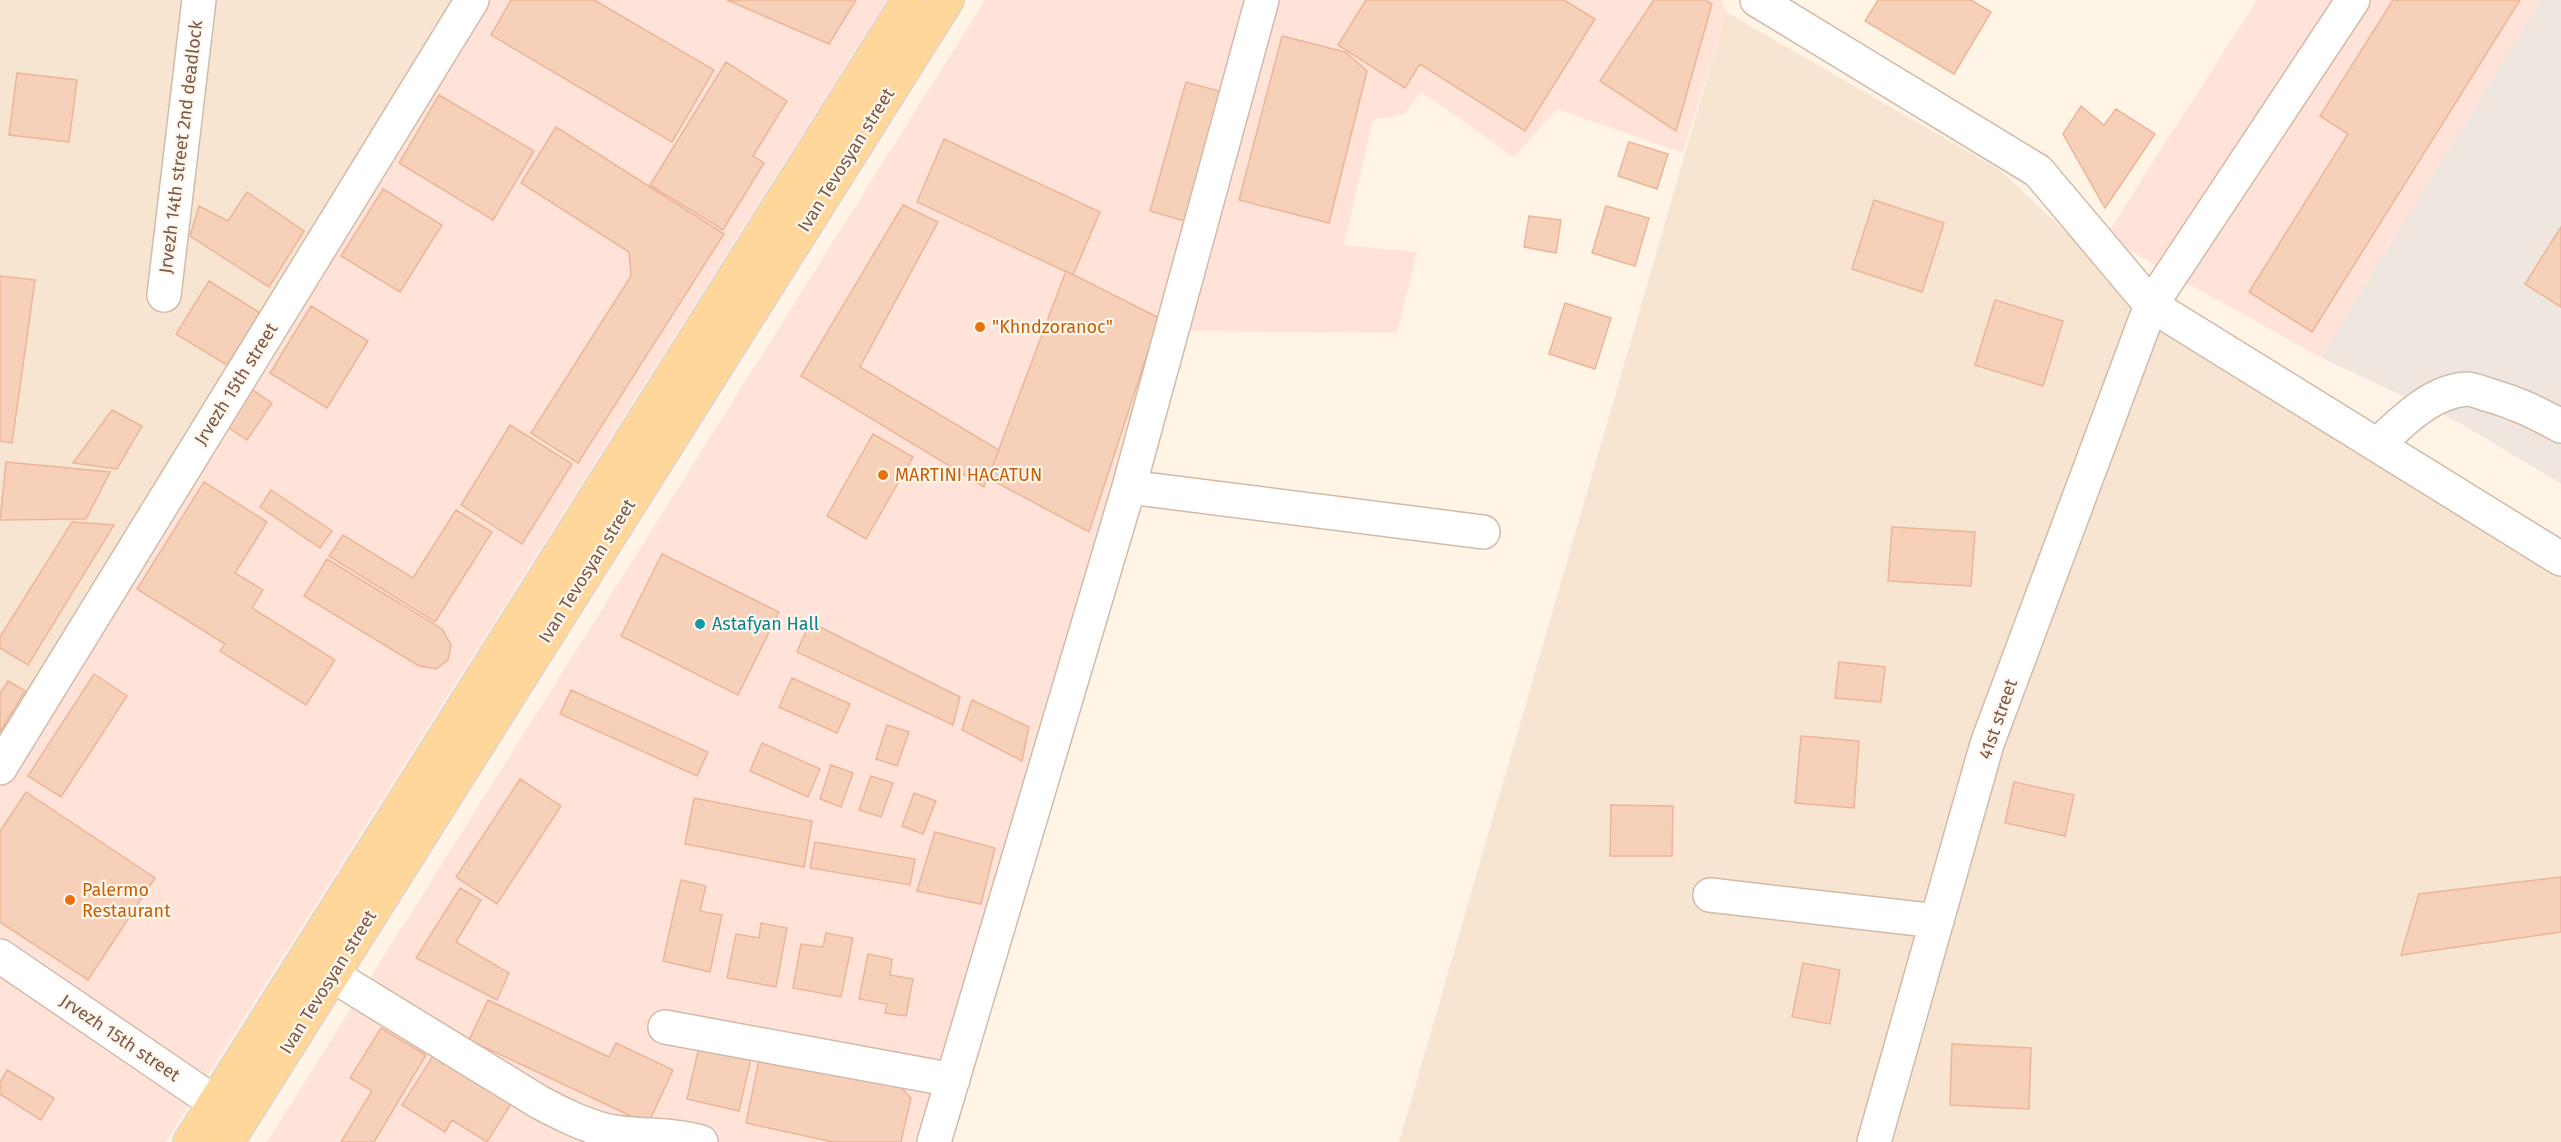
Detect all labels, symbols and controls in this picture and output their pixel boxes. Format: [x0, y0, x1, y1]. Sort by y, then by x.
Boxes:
street label: Jrvezh 14th street 2nd deadlock [155, 18, 208, 275]
street label: Ivan Tevosyan street [793, 84, 899, 236]
place label: "Khndzoranoc" [992, 316, 1113, 338]
street label: Jrvezh 15th street [190, 318, 283, 449]
marker: "Khndzoranoc" [973, 320, 987, 334]
place label: MARTINI HACATUN [895, 464, 1042, 486]
marker: MARTINI HACATUN [876, 468, 890, 482]
street label: Ivan Tevosyan street [534, 495, 640, 647]
place label: Astafyan Hall [712, 613, 819, 635]
marker: Astafyan Hall [693, 617, 707, 631]
street label: 41st street [1974, 676, 2022, 762]
place label: Palermo Restaurant [82, 879, 171, 922]
marker: Palermo Restaurant [63, 893, 77, 907]
street label: Ivan Tevosyan street [275, 906, 381, 1058]
street label: Jrvezh 15th street [56, 990, 185, 1087]

